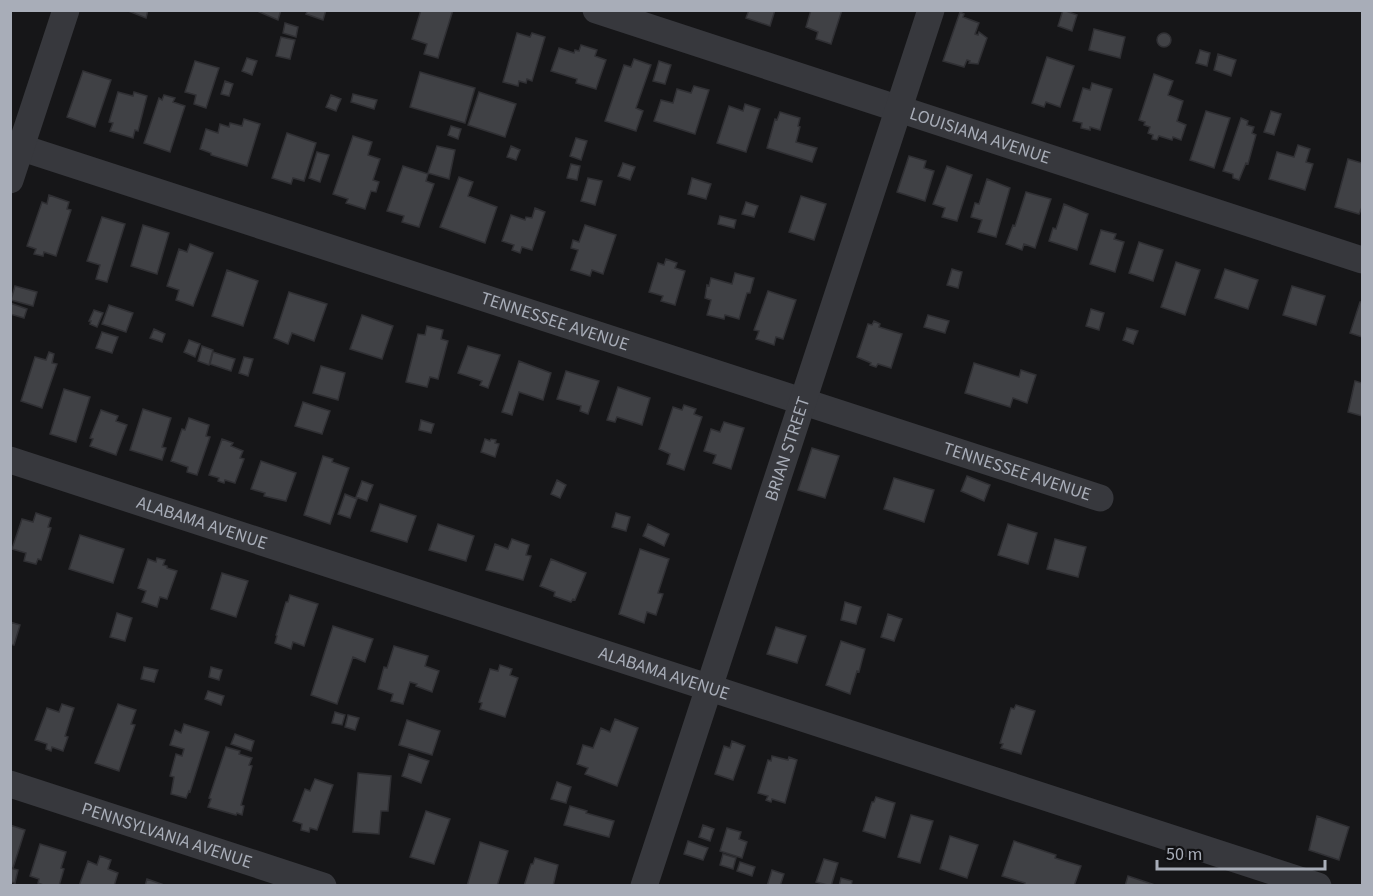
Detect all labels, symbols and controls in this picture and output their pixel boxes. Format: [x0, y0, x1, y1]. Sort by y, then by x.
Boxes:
street label: LOUISIANA AVENUE [906, 101, 1054, 170]
street label: TENNESSEE AVENUE [478, 285, 632, 357]
street label: BRIAN STREET [758, 393, 816, 504]
street label: TENNESSEE AVENUE [940, 435, 1095, 507]
street label: ALABAMA AVENUE [133, 490, 271, 556]
street label: ALABAMA AVENUE [596, 640, 733, 706]
street label: PENNSYLVANIA AVENUE [78, 796, 255, 875]
scale bar [1157, 833, 1325, 871]
text: 50 m [1166, 842, 1202, 867]

